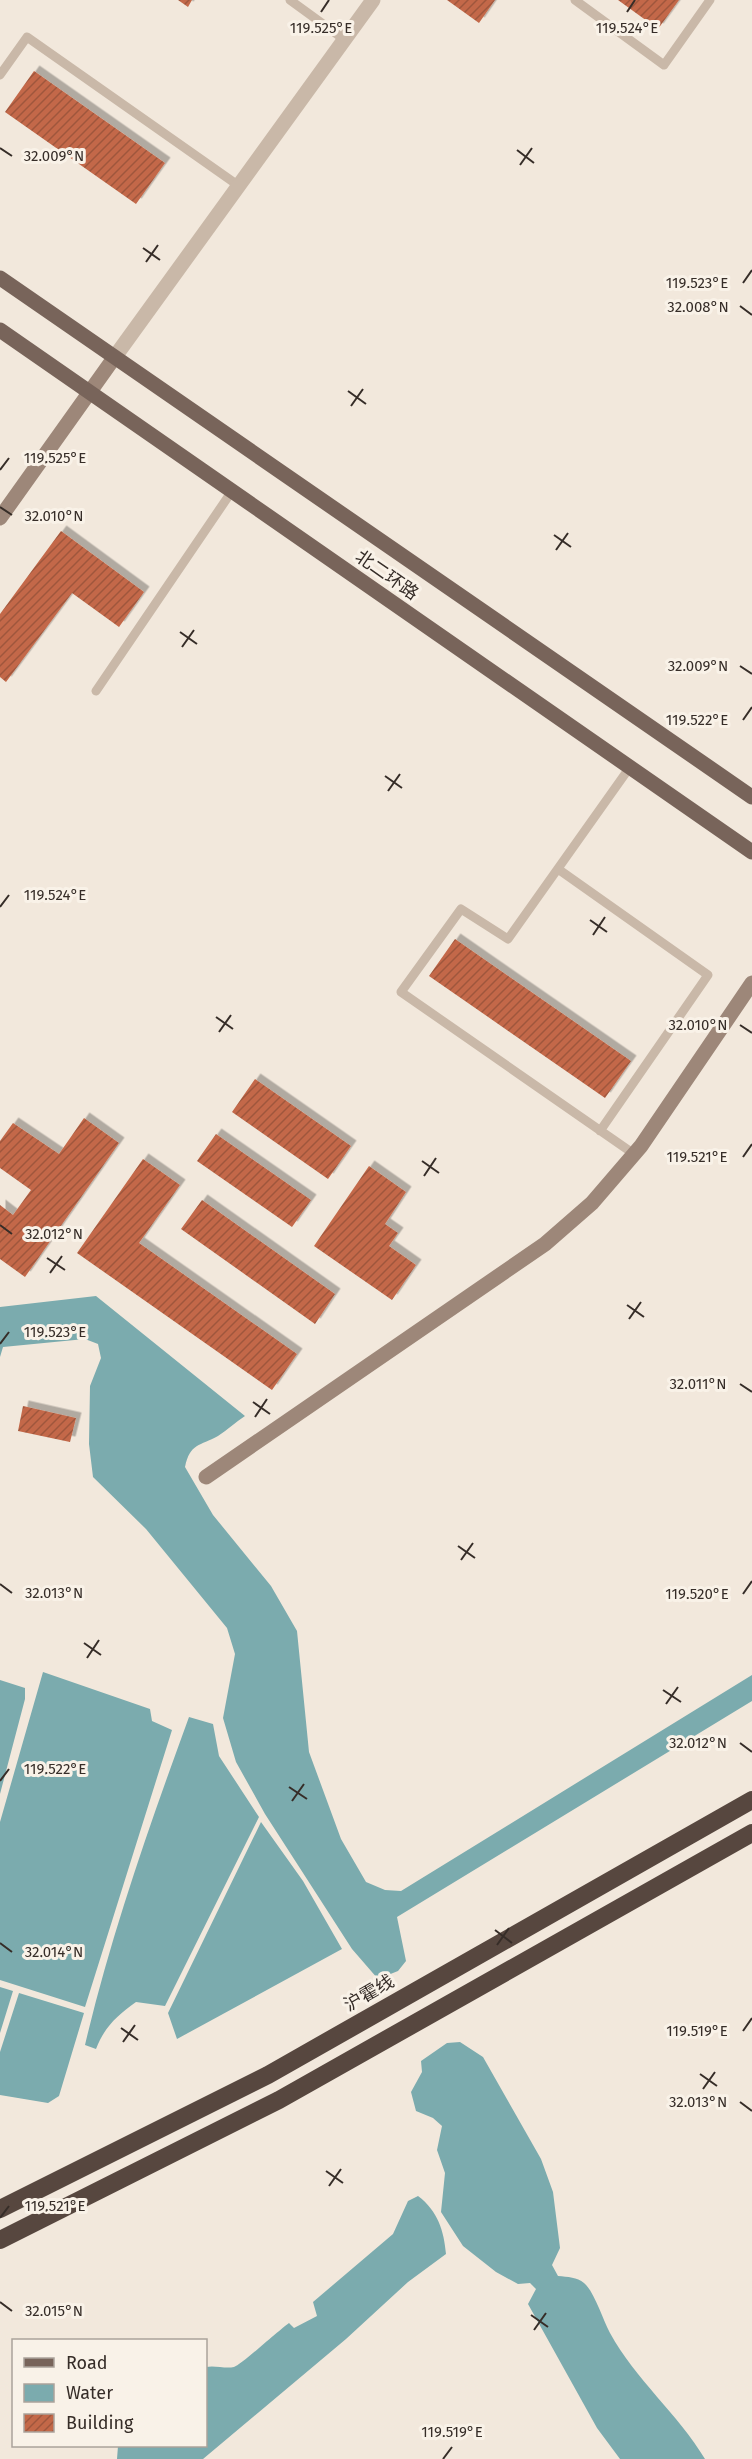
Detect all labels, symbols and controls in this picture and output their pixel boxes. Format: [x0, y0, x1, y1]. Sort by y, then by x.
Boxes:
text: 119.525°E [290, 19, 352, 37]
text: 119.524°E [596, 19, 658, 37]
text: 32.009°N [24, 147, 84, 165]
text: 119.523°E [666, 274, 728, 292]
text: 32.008°N [667, 298, 729, 316]
text: 119.525°E [24, 449, 86, 467]
text: 32.010°N [24, 507, 84, 525]
street label: 北二环路 [351, 545, 423, 605]
text: 32.009°N [668, 657, 728, 675]
text: 119.522°E [666, 711, 728, 729]
text: 119.524°E [24, 886, 86, 904]
text: 32.010°N [668, 1016, 728, 1034]
text: 119.521°E [666, 1148, 728, 1166]
text: 32.012°N [25, 1225, 83, 1243]
text: 119.523°E [24, 1323, 86, 1341]
text: 32.011°N [669, 1375, 727, 1393]
text: 32.013°N [25, 1584, 83, 1602]
text: 119.520°E [665, 1585, 729, 1603]
text: 32.012°N [669, 1734, 727, 1752]
text: 119.522°E [24, 1760, 86, 1778]
text: 32.014°N [25, 1943, 83, 1961]
street label: 沪霍线 [340, 1970, 398, 2016]
text: 119.519°E [666, 2022, 728, 2040]
text: 32.013°N [669, 2093, 727, 2111]
text: 119.521°E [24, 2197, 86, 2215]
text: 32.015°N [25, 2302, 83, 2320]
legend [12, 2339, 207, 2447]
text: Road [66, 2352, 108, 2374]
text: Water [66, 2382, 113, 2404]
text: Building [66, 2412, 134, 2434]
text: 119.519°E [421, 2423, 483, 2441]

